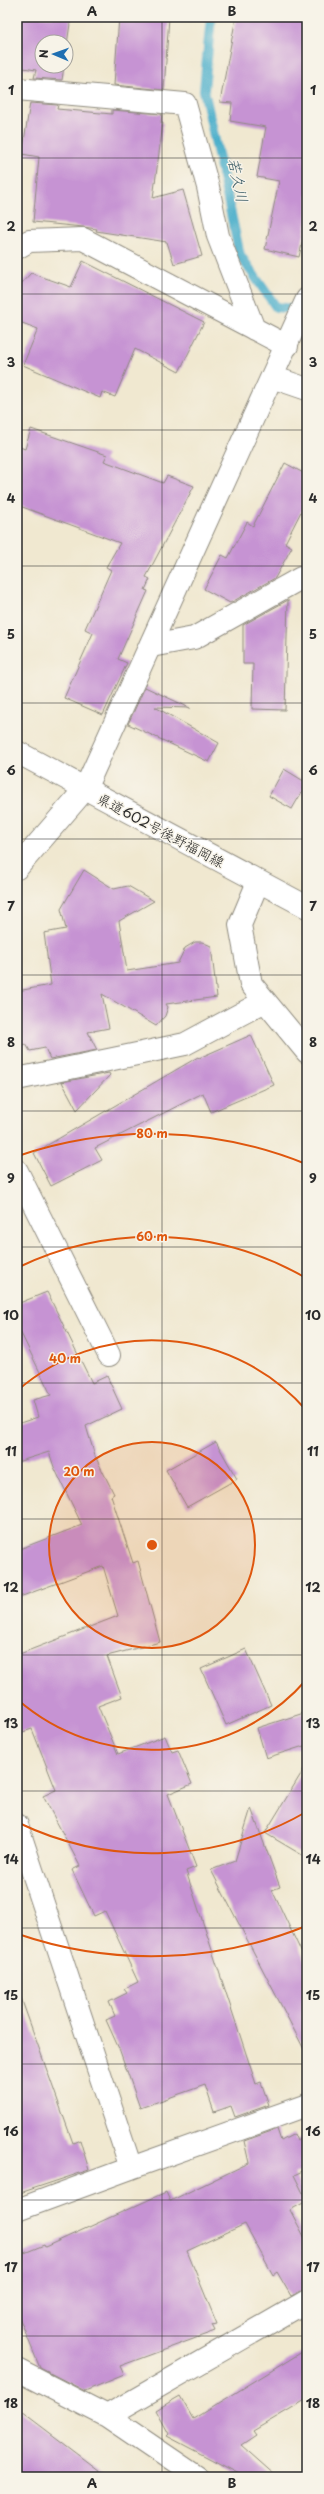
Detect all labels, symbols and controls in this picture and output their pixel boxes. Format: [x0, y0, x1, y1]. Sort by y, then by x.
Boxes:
text: A [87, 1, 97, 20]
text: B [228, 1, 237, 20]
north arrow [34, 34, 74, 74]
text: N [35, 49, 52, 58]
text: 1 [8, 80, 14, 99]
text: 1 [310, 80, 316, 99]
water label: 若久川 [223, 156, 255, 204]
text: 2 [6, 216, 16, 235]
text: 2 [308, 216, 318, 235]
text: 3 [7, 352, 16, 371]
text: 3 [309, 352, 318, 371]
text: 4 [7, 488, 16, 507]
text: 4 [309, 488, 318, 507]
text: 5 [7, 624, 15, 643]
text: 5 [309, 624, 317, 643]
text: 6 [6, 760, 16, 779]
text: 6 [308, 760, 318, 779]
street label: 県道602号後野福岡線 [94, 788, 228, 872]
text: 7 [7, 896, 15, 915]
text: 7 [309, 896, 317, 915]
text: 8 [7, 1032, 15, 1051]
text: 8 [309, 1032, 317, 1051]
text: 80 m [136, 1124, 168, 1142]
text: 9 [7, 1168, 15, 1187]
text: 9 [309, 1168, 317, 1187]
text: 60 m [136, 1227, 168, 1245]
text: 10 [3, 1305, 19, 1324]
text: 10 [305, 1305, 321, 1324]
text: 40 m [49, 1349, 81, 1367]
text: 11 [5, 1441, 17, 1460]
text: 11 [307, 1441, 319, 1460]
text: 20 m [63, 1462, 95, 1480]
centre of rings [145, 1538, 159, 1552]
text: 12 [3, 1577, 19, 1596]
text: 12 [305, 1577, 321, 1596]
text: 13 [4, 1713, 19, 1732]
text: 13 [306, 1713, 321, 1732]
text: 14 [3, 1849, 19, 1868]
text: 14 [305, 1849, 321, 1868]
text: 15 [4, 1985, 18, 2004]
text: 15 [306, 1985, 320, 2004]
text: 16 [3, 2121, 19, 2140]
text: 16 [305, 2121, 321, 2140]
text: 17 [4, 2257, 18, 2276]
text: 17 [306, 2257, 320, 2276]
text: 18 [4, 2393, 18, 2412]
text: 18 [306, 2393, 320, 2412]
text: A [87, 2473, 97, 2492]
text: B [228, 2473, 237, 2492]

